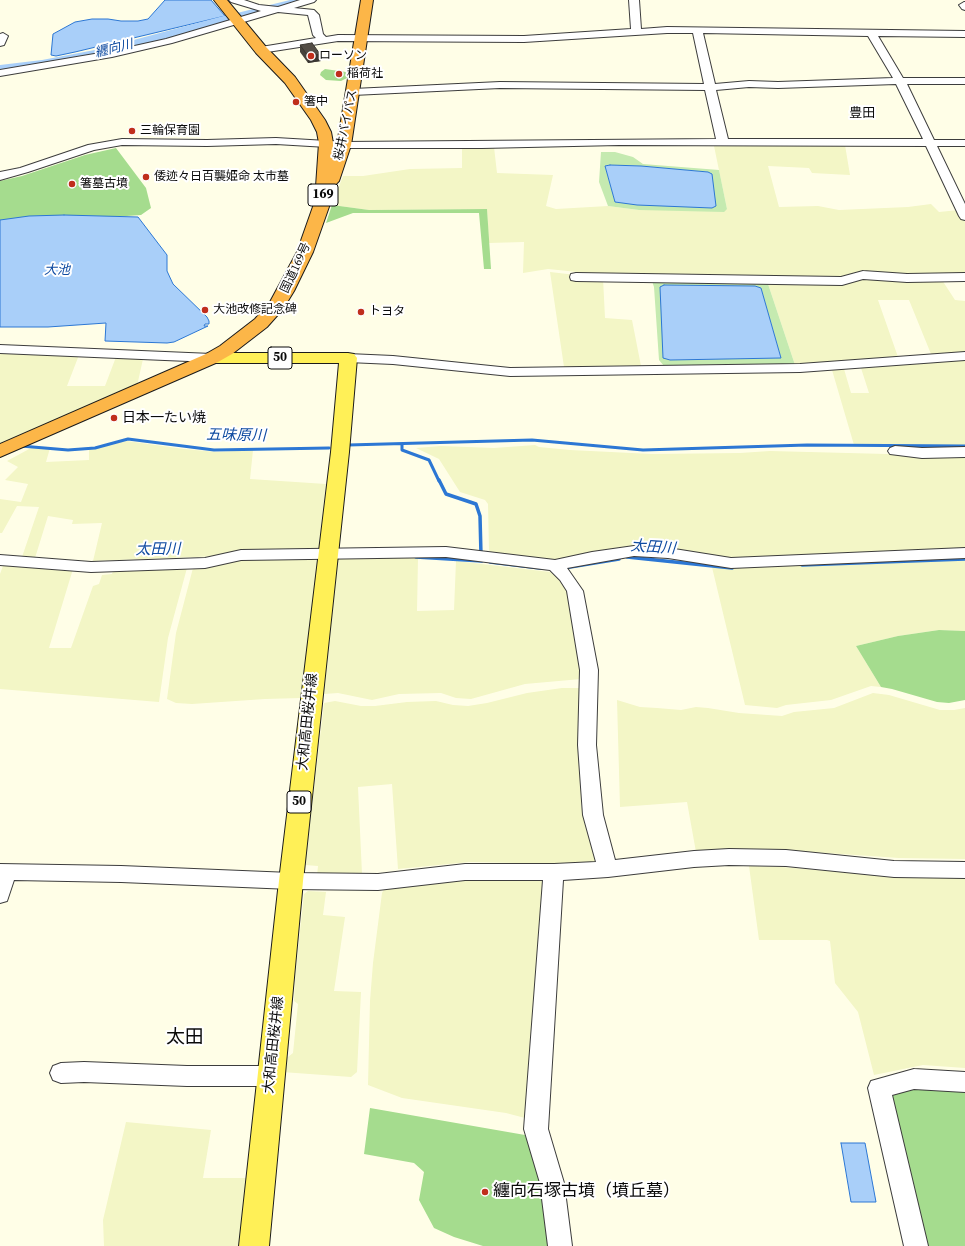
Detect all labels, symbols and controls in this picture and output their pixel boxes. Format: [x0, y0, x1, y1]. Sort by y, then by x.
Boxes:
water label: 纒向川 [93, 37, 135, 61]
place label: ローソン [319, 49, 367, 63]
marker: ローソン [306, 51, 316, 61]
place label: 稲荷社 [347, 67, 383, 81]
marker: 稲荷社 [334, 69, 344, 79]
street label: 桜井バイパス [331, 88, 361, 162]
place label: 箸中 [304, 95, 328, 109]
marker: 箸中 [291, 97, 301, 107]
district label: 豊田 [849, 106, 875, 122]
place label: 三輪保育園 [140, 124, 200, 138]
marker: 三輪保育園 [127, 126, 137, 136]
place label: 倭迹々日百襲姫命 太市墓 [154, 170, 289, 184]
marker: 倭迹々日百襲姫命 太市墓 [141, 172, 151, 182]
place label: 箸墓古墳 [80, 177, 128, 191]
marker: 箸墓古墳 [67, 179, 77, 189]
road number: 169 [308, 184, 338, 206]
street label: 国道169号 [278, 240, 314, 296]
water label: 大池 [44, 263, 70, 279]
place label: 大池改修記念碑 [213, 303, 297, 317]
marker: 大池改修記念碑 [200, 305, 210, 315]
place label: トヨタ [369, 305, 405, 319]
marker: トヨタ [356, 307, 366, 317]
road number: 50 [268, 347, 292, 369]
place label: 日本一たい焼 [122, 410, 206, 426]
marker: 日本一たい焼 [109, 413, 119, 423]
water label: 五味原川 [206, 426, 266, 446]
water label: 太田川 [630, 537, 676, 559]
water label: 太田川 [135, 541, 181, 559]
street label: 大和高田桜井線 [295, 672, 321, 772]
road number: 50 [287, 791, 311, 813]
street label: 大和高田桜井線 [261, 995, 287, 1095]
district label: 太田 [166, 1027, 204, 1049]
place label: 纏向石塚古墳（墳丘墓） [493, 1182, 680, 1202]
marker: 纏向石塚古墳（墳丘墓） [480, 1187, 490, 1197]

